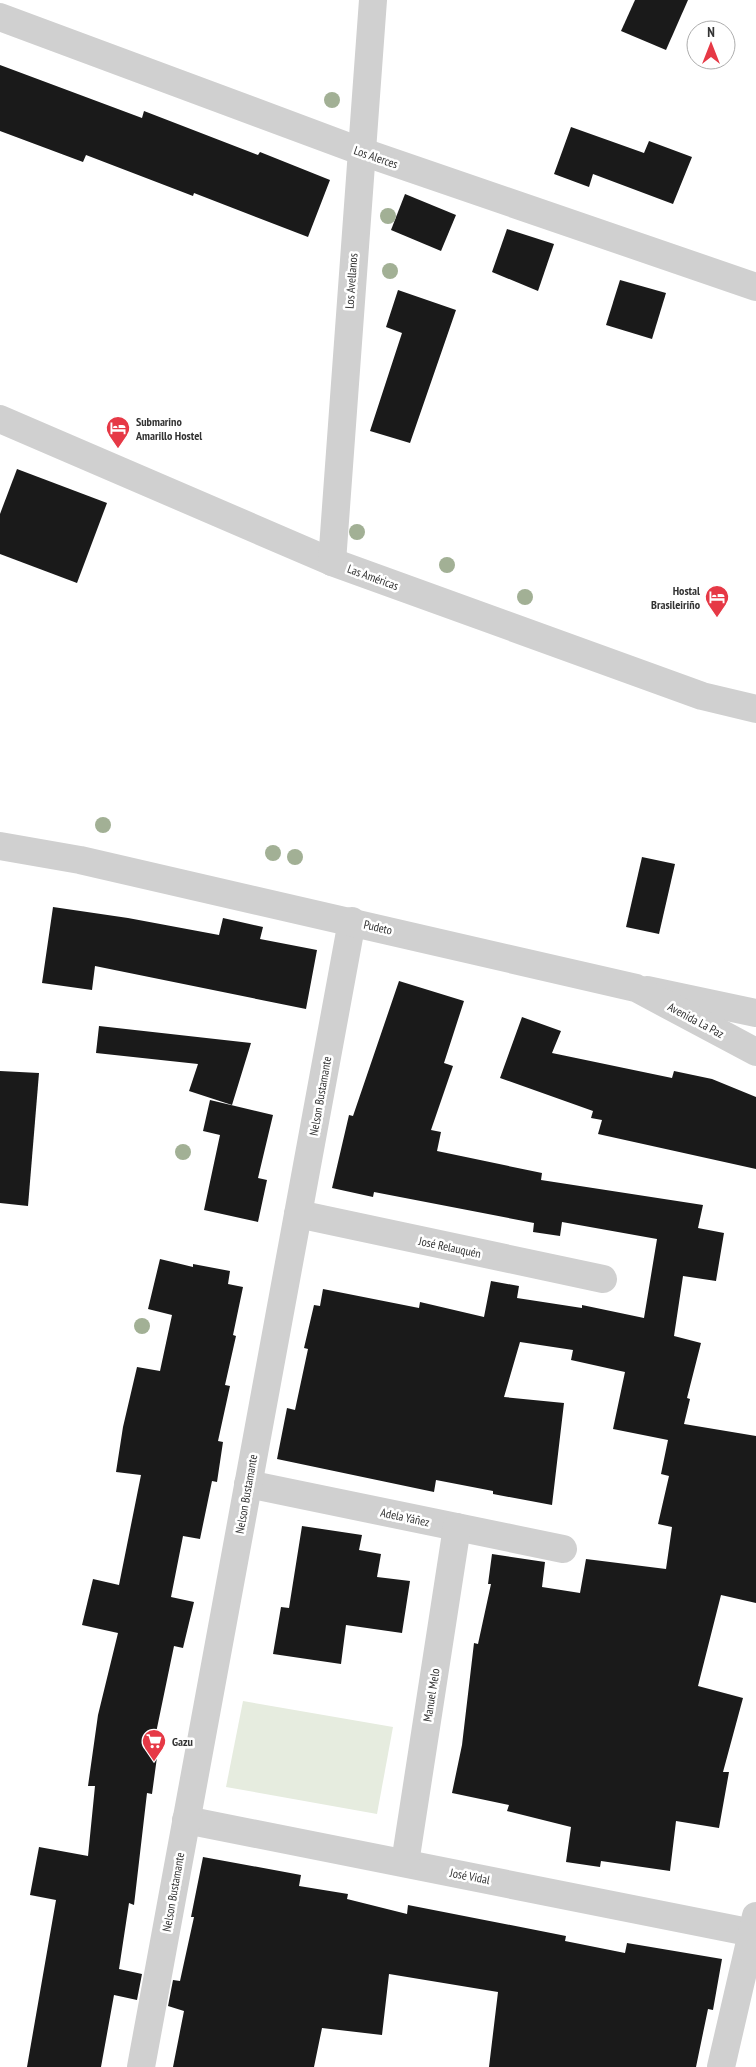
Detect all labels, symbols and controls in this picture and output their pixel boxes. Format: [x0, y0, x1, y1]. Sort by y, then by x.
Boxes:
north arrow [686, 20, 736, 70]
text: N [707, 23, 715, 41]
street label: Los Alerces [352, 142, 400, 172]
street label: Los Avellanos [342, 253, 360, 309]
place label: Submarino Amarillo Hostel [135, 414, 202, 443]
hotel icon: Submarino Amarillo Hostel [105, 415, 131, 449]
street label: Las Américas [345, 561, 401, 593]
place label: Hostal Brasileiriño [651, 583, 701, 612]
hotel icon: Hostal Brasileiriño [704, 584, 730, 618]
street label: Pudeto [362, 916, 394, 938]
street label: Avenida La Paz [665, 999, 727, 1041]
street label: Nelson Bustamante [306, 1055, 334, 1137]
street label: José Relauquén [416, 1233, 483, 1261]
street label: Nelson Bustamante [232, 1453, 260, 1535]
street label: Adela Yáñez [379, 1504, 431, 1530]
street label: Manuel Melo [419, 1667, 443, 1723]
supermarket icon: Gazu [141, 1728, 167, 1762]
place label: Gazu [172, 1734, 193, 1749]
street label: Nelson Bustamante [159, 1851, 187, 1933]
street label: José Vidal [448, 1865, 491, 1887]

